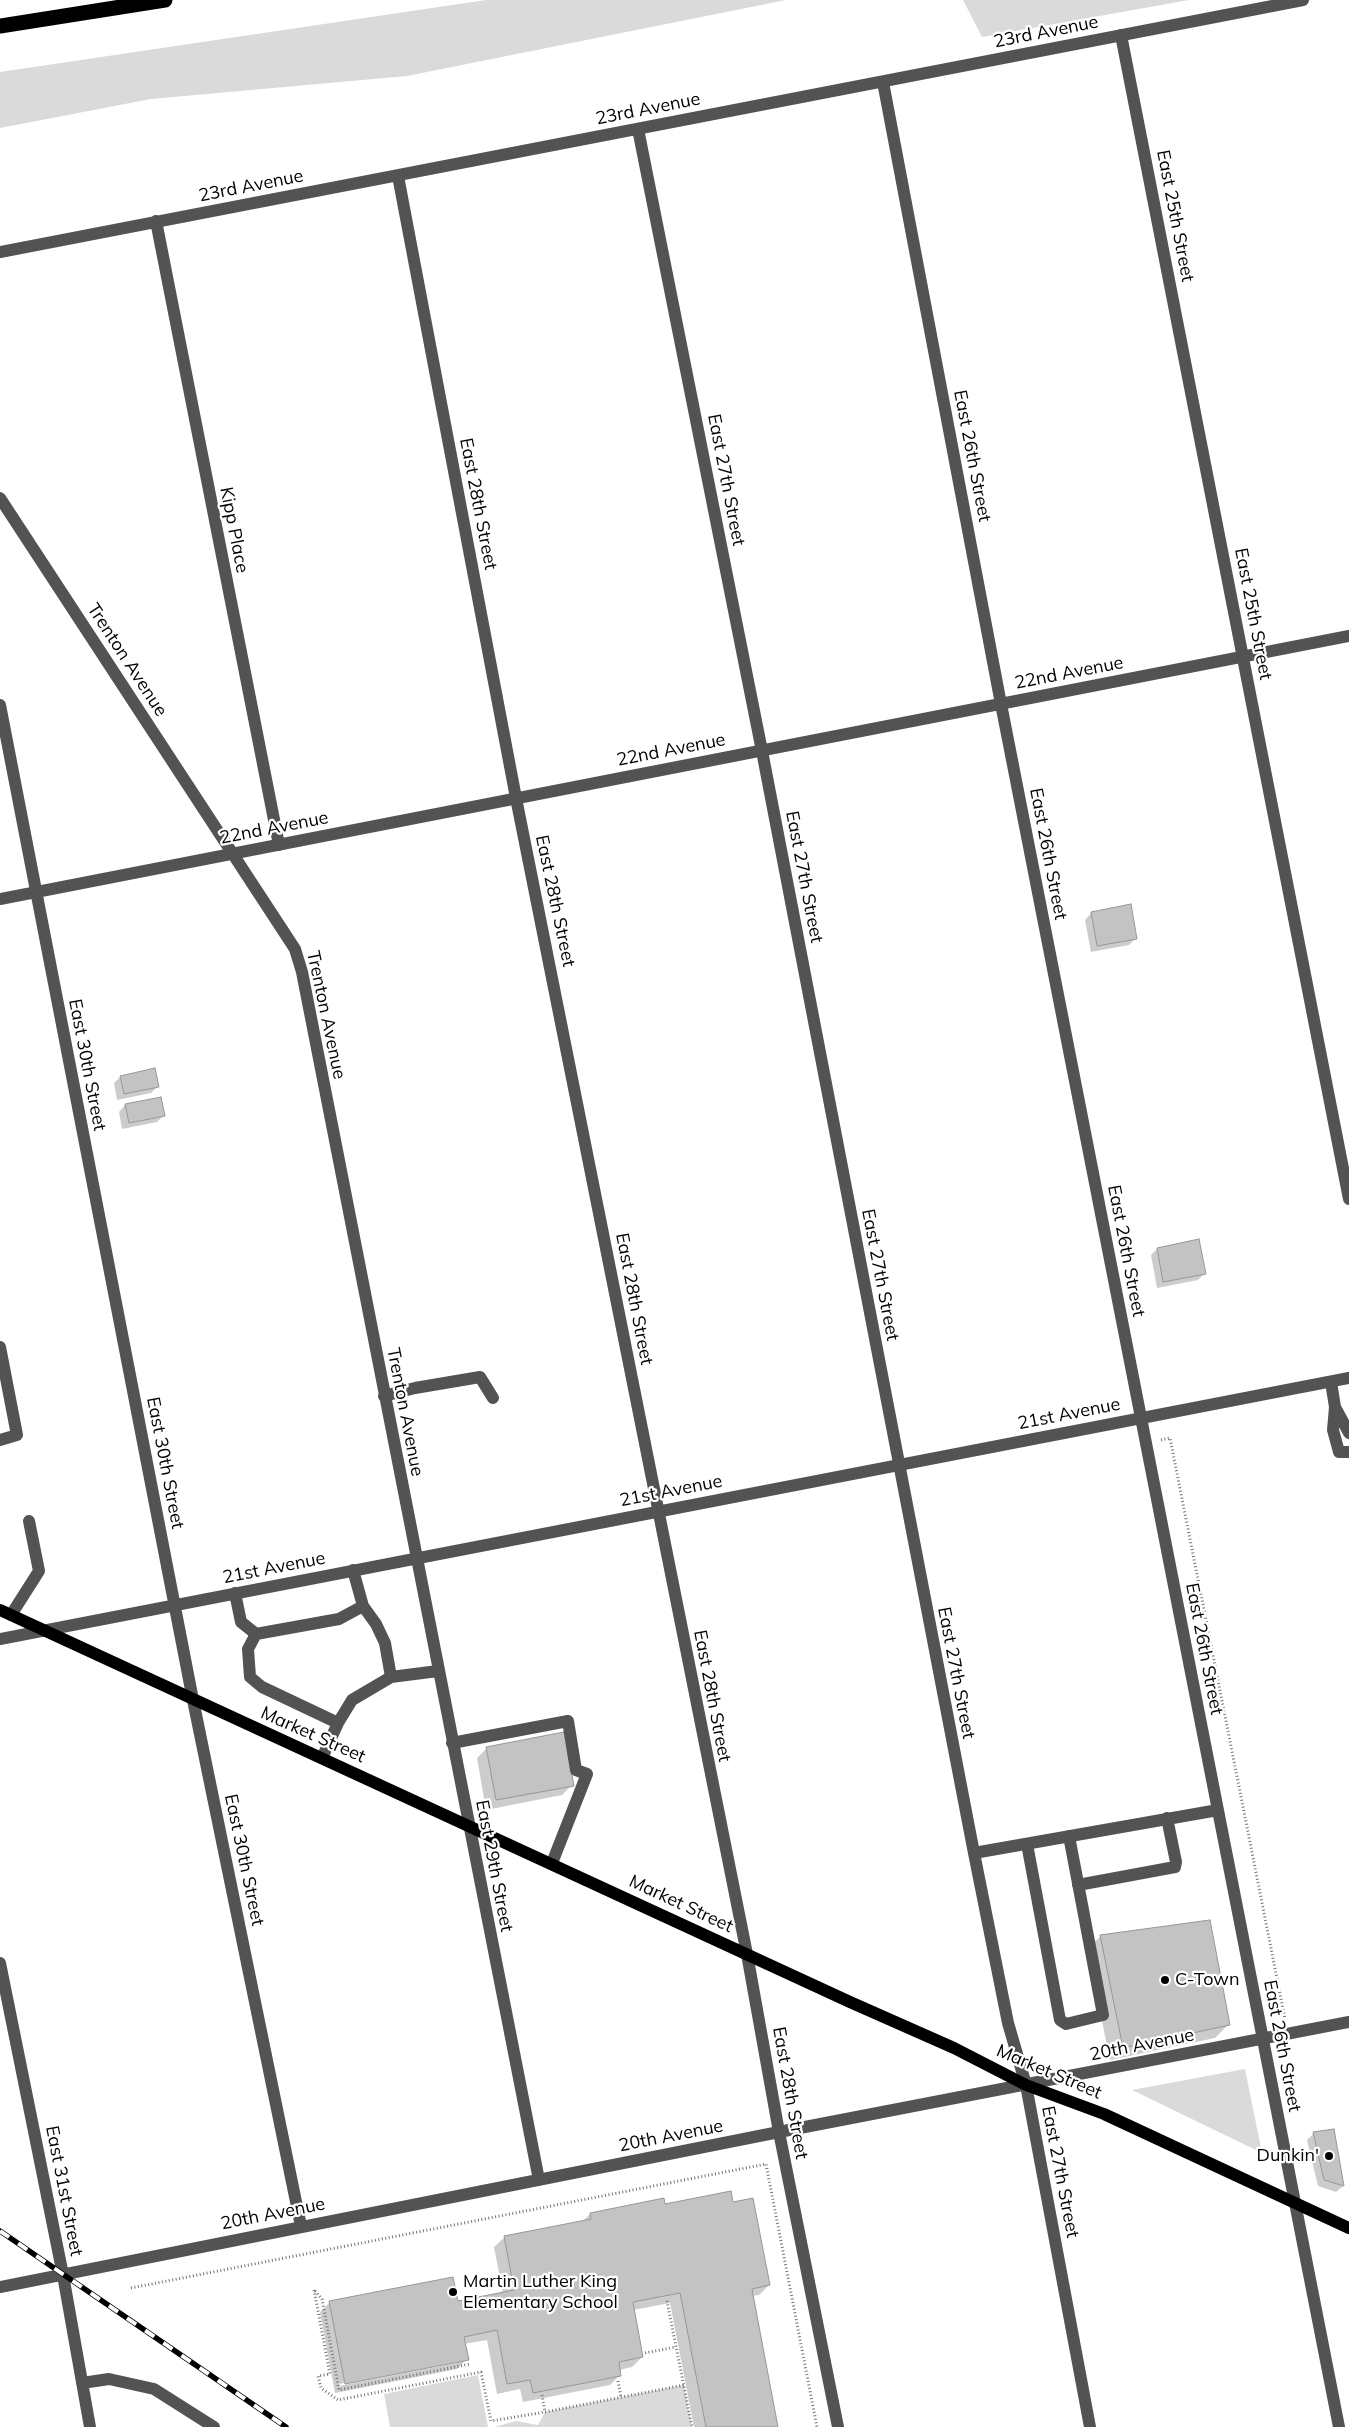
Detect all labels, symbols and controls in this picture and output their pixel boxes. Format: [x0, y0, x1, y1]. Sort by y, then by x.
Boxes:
street label: 23rd Avenue [992, 11, 1100, 53]
street label: 23rd Avenue [594, 88, 702, 130]
street label: East 25th Street [1152, 148, 1198, 284]
street label: 23rd Avenue [197, 165, 305, 207]
street label: East 26th Street [949, 388, 995, 524]
street label: East 27th Street [703, 412, 749, 548]
street label: East 28th Street [455, 436, 501, 572]
street label: Kipp Place [215, 485, 253, 575]
street label: East 25th Street [1230, 546, 1276, 682]
street label: Trenton Avenue [82, 599, 172, 721]
street label: 22nd Avenue [1013, 652, 1125, 694]
street label: 22nd Avenue [615, 729, 727, 771]
street label: East 26th Street [1025, 786, 1071, 922]
street label: 22nd Avenue [218, 807, 330, 849]
street label: East 27th Street [781, 809, 827, 945]
street label: East 28th Street [531, 833, 579, 969]
street label: Trenton Avenue [302, 949, 350, 1081]
street label: East 30th Street [64, 997, 110, 1133]
street label: East 26th Street [1103, 1183, 1149, 1319]
street label: East 27th Street [857, 1207, 903, 1343]
street label: East 28th Street [611, 1231, 657, 1367]
street label: Trenton Avenue [382, 1346, 428, 1478]
street label: 21st Avenue [1016, 1393, 1122, 1435]
street label: East 30th Street [142, 1395, 188, 1531]
street label: 21st Avenue [618, 1470, 724, 1512]
street label: 21st Avenue [221, 1547, 327, 1589]
street label: East 26th Street [1181, 1581, 1227, 1717]
street label: East 27th Street [933, 1605, 979, 1741]
street label: East 28th Street [689, 1628, 735, 1764]
street label: Market Street [257, 1702, 369, 1768]
street label: East 30th Street [220, 1792, 268, 1928]
street label: East 29th Street [471, 1798, 517, 1934]
street label: Market Street [626, 1870, 736, 1938]
place label: C-Town [1175, 1969, 1239, 1991]
marker: C-Town [1159, 1974, 1171, 1986]
street label: East 26th Street [1259, 1978, 1305, 2114]
street label: 20th Avenue [1088, 2024, 1196, 2066]
street label: East 28th Street [768, 2025, 812, 2161]
street label: Market Street [993, 2040, 1105, 2104]
street label: East 27th Street [1037, 2104, 1083, 2240]
street label: 20th Avenue [617, 2115, 725, 2157]
street label: East 31st Street [41, 2124, 87, 2258]
place label: Dunkin' [1257, 2145, 1319, 2167]
marker: Dunkin' [1323, 2150, 1335, 2162]
street label: 20th Avenue [219, 2193, 327, 2235]
place label: Martin Luther King Elementary School [463, 2271, 618, 2314]
marker: Martin Luther King Elementary School [447, 2286, 459, 2298]

